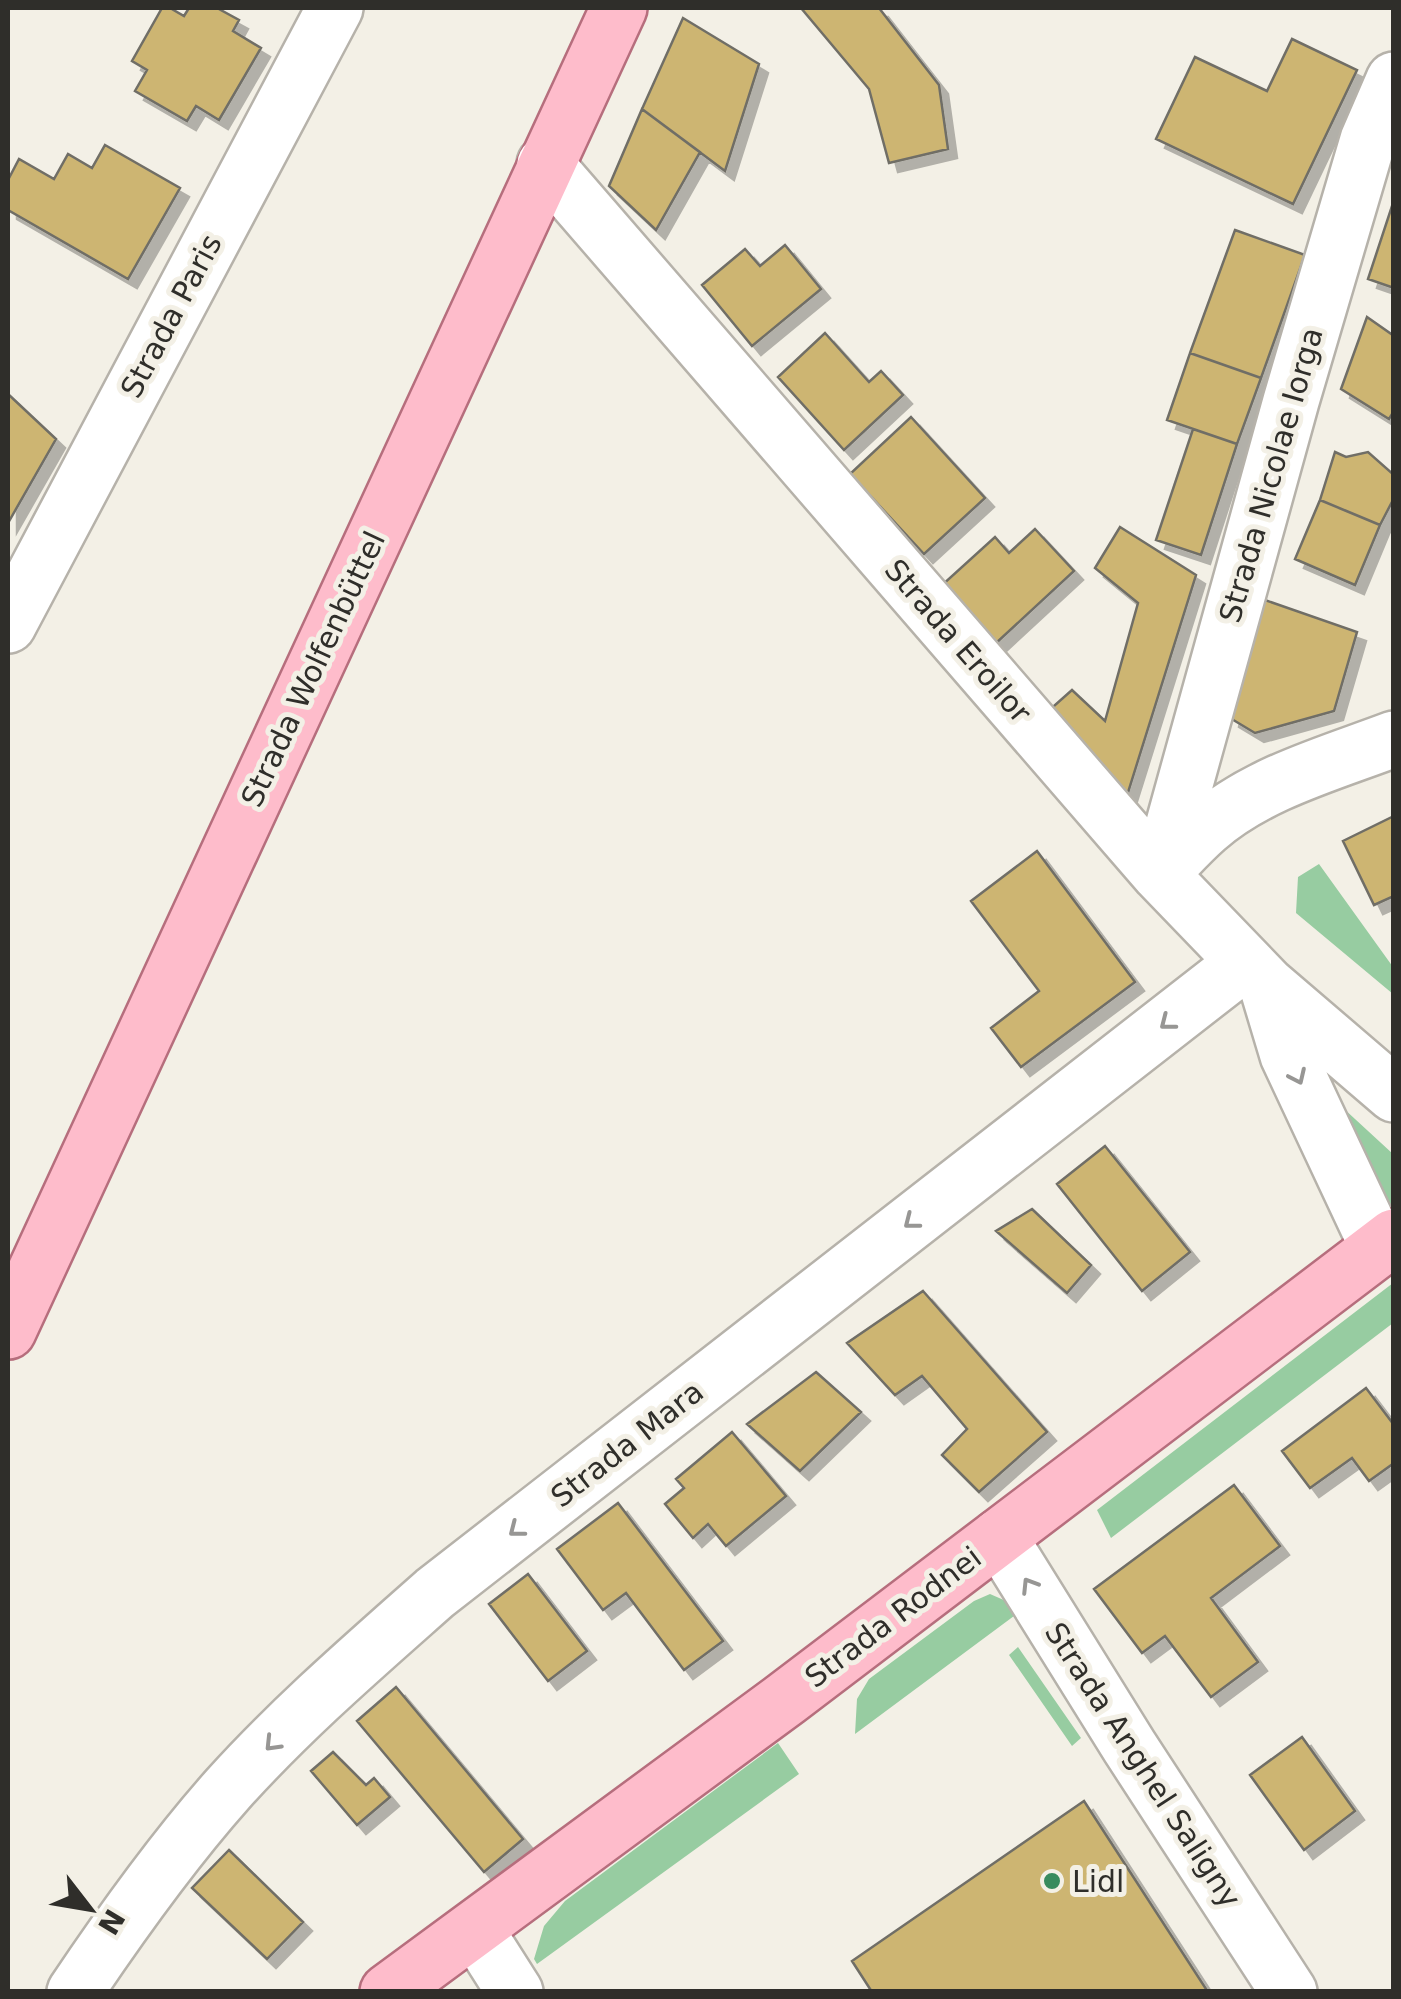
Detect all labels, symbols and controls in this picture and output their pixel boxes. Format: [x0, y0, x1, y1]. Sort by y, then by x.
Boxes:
street label: Strada Paris [113, 228, 229, 404]
street label: Strada Nicolae Iorga [1212, 323, 1330, 627]
street label: Strada Wolfenbüttel [234, 526, 392, 812]
street label: Strada Eroilor [878, 552, 1039, 730]
one-way arrow [1160, 1011, 1178, 1028]
one-way arrow [1286, 1067, 1306, 1085]
one-way arrow [904, 1211, 922, 1228]
street label: Strada Mara [544, 1374, 710, 1514]
one-way arrow [510, 1518, 528, 1536]
street label: Strada Rodnei [798, 1539, 988, 1695]
one-way arrow [1022, 1578, 1041, 1596]
street label: Strada Anghel Saligny [1038, 1616, 1248, 1914]
one-way arrow [266, 1733, 284, 1751]
north arrow [40, 1859, 140, 1959]
place label: Lidl [1072, 1864, 1124, 1899]
marker: Lidl [1041, 1870, 1063, 1892]
text: N [91, 1903, 131, 1940]

